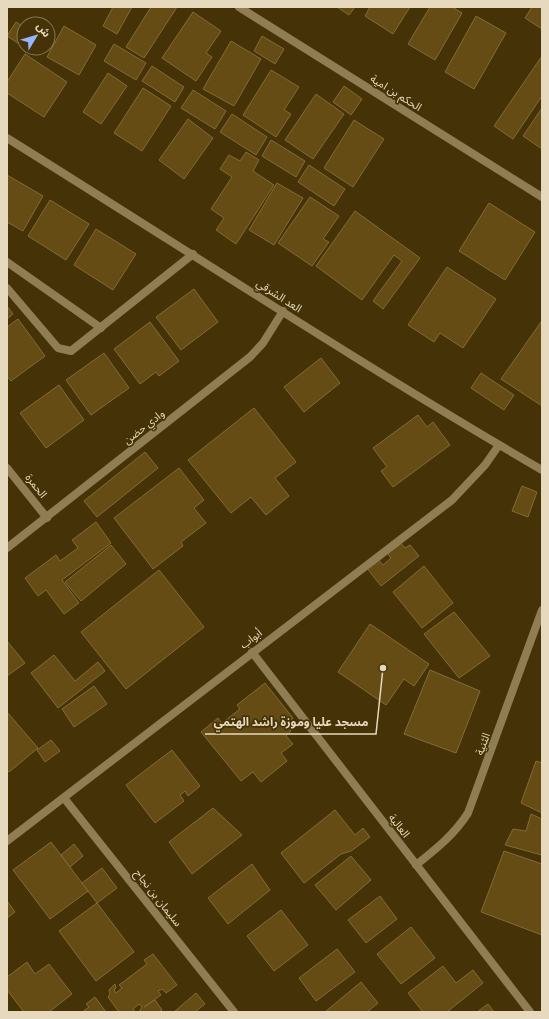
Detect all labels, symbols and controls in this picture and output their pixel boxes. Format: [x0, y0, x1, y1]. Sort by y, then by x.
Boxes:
north arrow [16, 16, 56, 56]
text: ش [34, 20, 53, 40]
street label: الحكم بن امية [367, 72, 424, 116]
street label: العد الشرقي [253, 277, 304, 318]
street label: وادي حضن [121, 407, 169, 449]
street label: الحمرة [22, 471, 50, 501]
street label: أبواب [237, 626, 265, 652]
callout: مسجد عليا وموزة راشد الهتمي [205, 710, 376, 734]
text: مسجد عليا وموزة راشد الهتمي [213, 715, 369, 732]
street label: الثنية [473, 731, 493, 757]
street label: العالية [386, 811, 412, 841]
street label: سليمان بن نجاح [131, 867, 185, 930]

